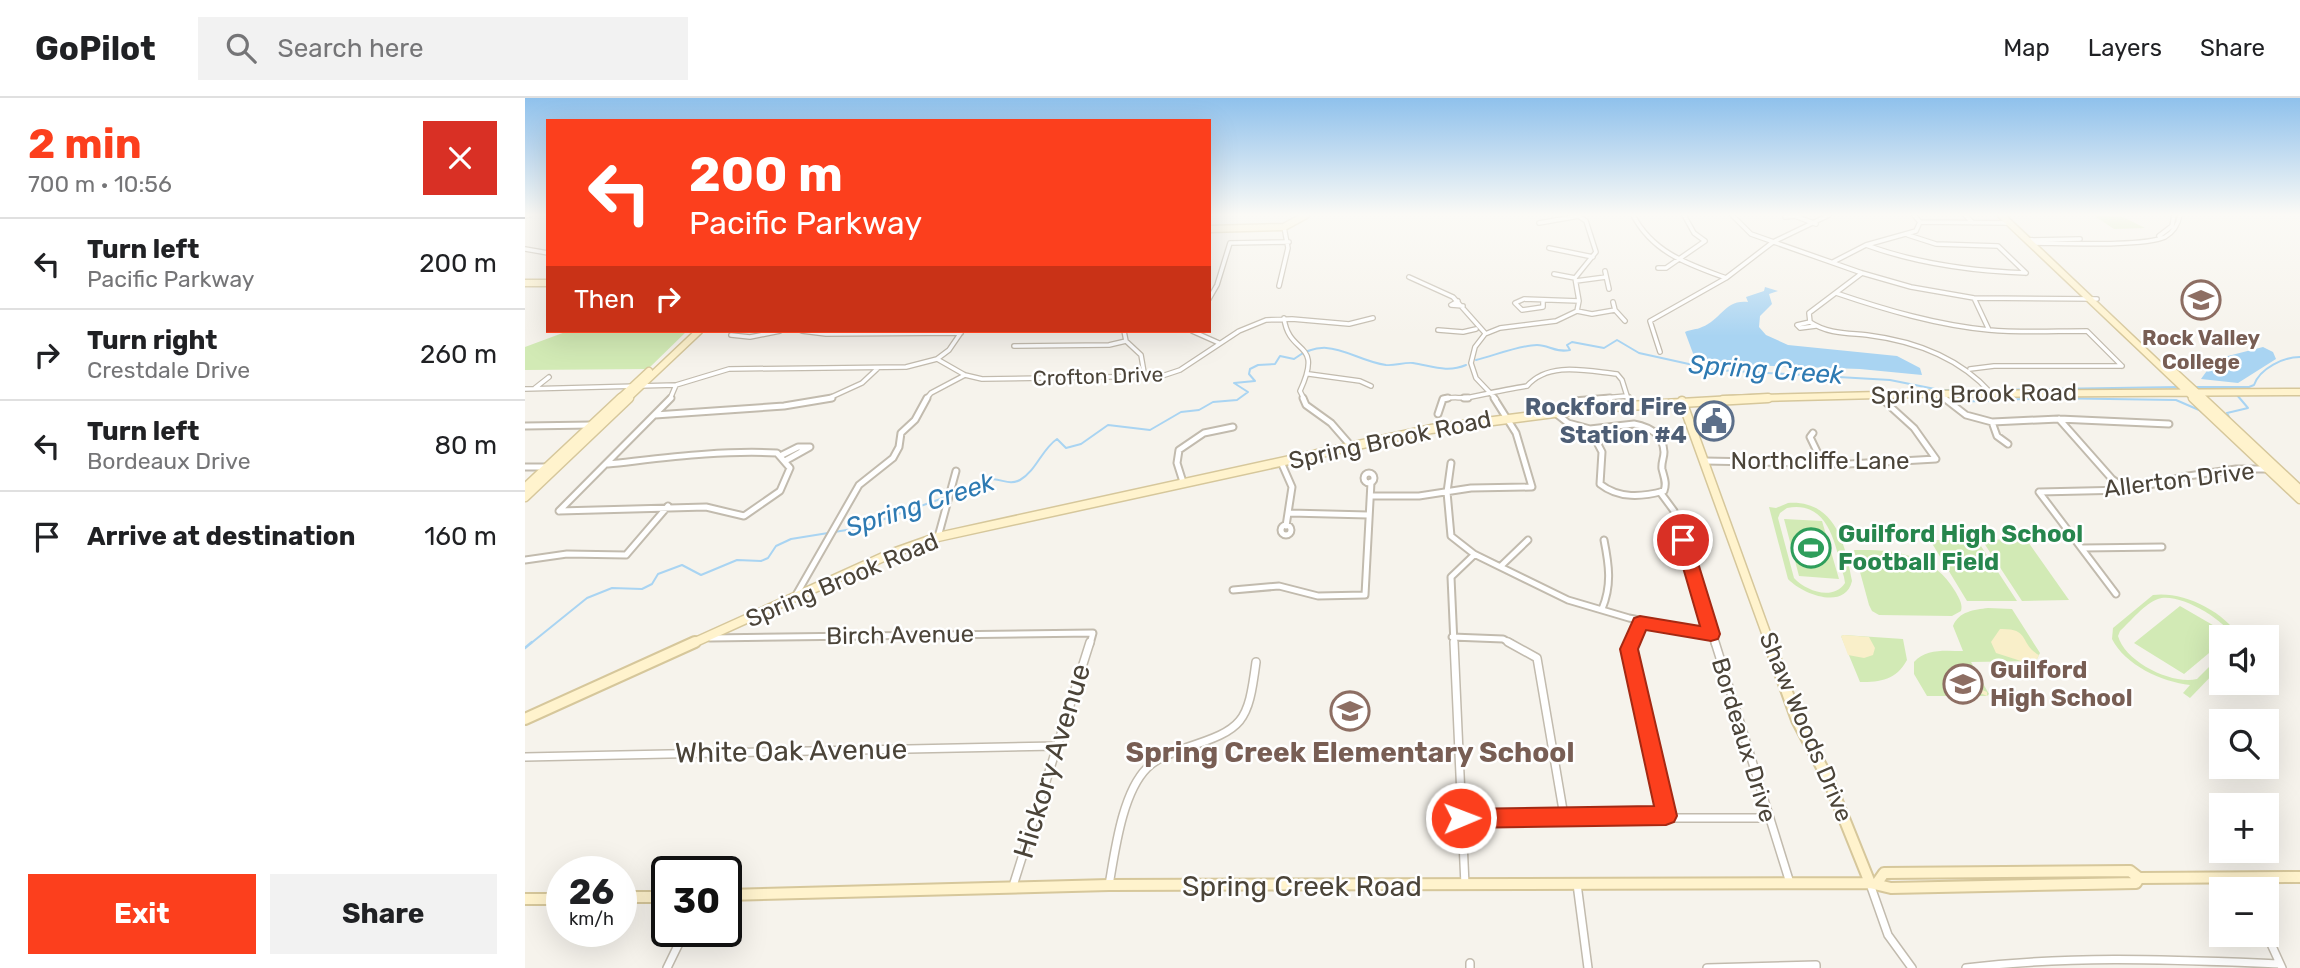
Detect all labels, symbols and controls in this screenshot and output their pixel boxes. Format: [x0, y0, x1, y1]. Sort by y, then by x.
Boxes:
search box [198, 17, 688, 80]
text: GoPilot [35, 29, 156, 68]
icon: search [222, 29, 260, 67]
text: Search here [278, 33, 423, 64]
text: Map [2003, 34, 2050, 62]
text: Layers [2088, 34, 2162, 62]
text: Share [2200, 34, 2265, 62]
text: 2 min [28, 119, 142, 169]
button: close [423, 121, 497, 195]
text: 200 m [689, 145, 843, 203]
icon: left [574, 147, 665, 238]
text: 700 m · 10:56 [28, 170, 172, 198]
text: Pacific Parkway [689, 204, 922, 242]
text: Turn left [87, 234, 199, 265]
icon: left [28, 245, 66, 283]
text: 200 m [419, 248, 497, 279]
text: Pacific Parkway [87, 265, 255, 293]
school or university icon: Rock Valley College [2180, 279, 2222, 321]
icon: right [649, 280, 687, 318]
text: Then [574, 284, 635, 315]
text: Turn right [87, 325, 217, 356]
place label: Rock Valley College [2142, 325, 2260, 374]
icon: right [28, 336, 66, 374]
text: 260 m [420, 339, 497, 370]
water label: Spring Creek [1688, 349, 1845, 391]
text: Crestdale Drive [87, 356, 250, 384]
street label: Crofton Drive [1032, 361, 1164, 391]
street label: Spring Brook Road [1871, 378, 2077, 410]
place label: Rockford Fire Station #4 [1525, 393, 1687, 449]
public building icon: Rockford Fire Station #4 [1693, 400, 1735, 442]
street label: Spring Brook Road [1286, 405, 1494, 475]
text: Turn left [87, 416, 199, 447]
icon: left [28, 427, 66, 465]
text: 80 m [434, 430, 497, 461]
text: Bordeaux Drive [87, 447, 251, 475]
street label: Northcliffe Lane [1731, 447, 1909, 475]
street label: Allerton Drive [2102, 457, 2256, 503]
water label: Spring Creek [841, 466, 999, 544]
pin [1653, 510, 1713, 570]
icon: arrive [28, 518, 66, 556]
place label: Guilford High School Football Field [1838, 520, 2083, 576]
text: Arrive at destination [87, 521, 355, 552]
text: 160 m [424, 521, 497, 552]
icon: arrive [1664, 521, 1702, 559]
street label: Spring Brook Road [742, 527, 942, 633]
sports icon: Guilford High School Football Field [1790, 527, 1832, 569]
street label: Birch Avenue [826, 620, 974, 650]
map controls [2209, 625, 2279, 947]
button: sound [2209, 625, 2279, 695]
street label: Shaw Woods Drive [1753, 628, 1859, 826]
street label: Bordeaux Drive [1706, 654, 1782, 826]
place label: Guilford High School [1990, 656, 2133, 712]
street label: Hickory Avenue [1007, 660, 1097, 862]
school or university icon: Guilford High School [1942, 663, 1984, 705]
school or university icon: Spring Creek Elementary School [1329, 690, 1371, 732]
button: search [2209, 709, 2279, 779]
street label: White Oak Avenue [674, 732, 908, 770]
place label: Spring Creek Elementary School [1126, 736, 1574, 769]
position arrow [1424, 781, 1498, 855]
button: + [2209, 793, 2279, 863]
speed limit sign: 30 [651, 856, 742, 947]
street label: Spring Creek Road [1182, 870, 1422, 903]
text: 26 [569, 871, 614, 913]
button: Exit [28, 874, 256, 954]
button: Share [270, 874, 497, 954]
button: − [2209, 877, 2279, 947]
text: km/h [569, 908, 614, 930]

